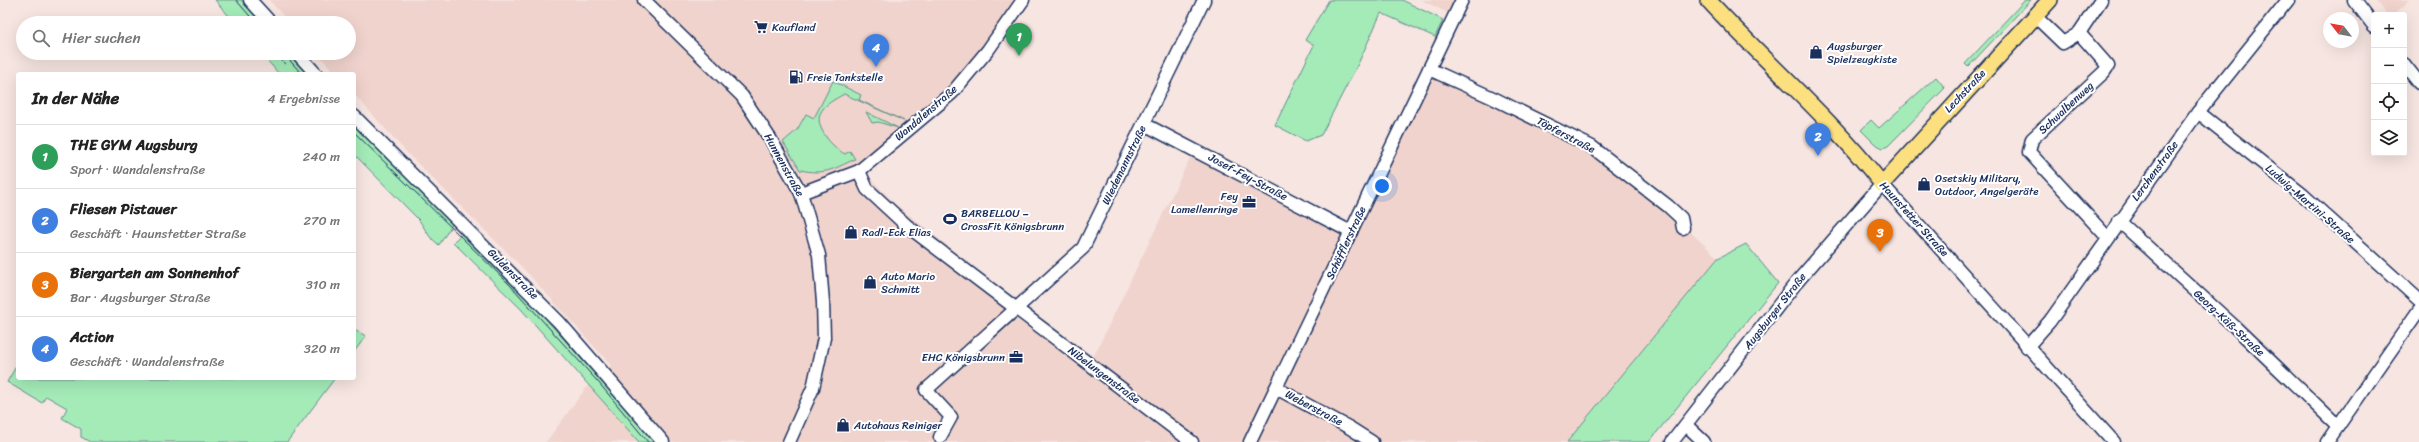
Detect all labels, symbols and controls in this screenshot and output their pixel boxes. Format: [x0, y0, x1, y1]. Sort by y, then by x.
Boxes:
north arrow [2323, 12, 2359, 48]
map controls [2371, 12, 2407, 156]
button: + [2371, 12, 2407, 48]
search box [16, 16, 356, 60]
place label: Kaufland [772, 18, 817, 37]
supermarket icon: Kaufland [753, 19, 769, 35]
pin: 1 [1006, 23, 1032, 56]
text: Hier suchen [62, 25, 141, 51]
icon: search [30, 27, 52, 49]
pin: 4 [863, 34, 889, 67]
place label: Augsburger Spielzeugkiste [1826, 37, 1898, 69]
shop icon: Augsburger Spielzeugkiste [1808, 44, 1824, 60]
button: − [2371, 48, 2407, 84]
street label: Lechstraße [1940, 64, 1991, 117]
place label: Freie Tankstelle [807, 68, 884, 87]
fuel station icon: Freie Tankstelle [788, 69, 804, 85]
street label: Schwalbenweg [2034, 77, 2099, 139]
street label: Wandalenstraße [890, 80, 962, 146]
text: In der Nähe [32, 83, 119, 113]
button: locate [2371, 84, 2407, 120]
text: 4 Ergebnisse [268, 87, 340, 110]
street label: Töpferstraße [1533, 112, 1599, 159]
button: layers [2371, 120, 2407, 156]
street label: Wiedemannstraße [1096, 121, 1152, 208]
pin: 2 [1805, 123, 1831, 156]
street label: Hunnenstraße [759, 130, 810, 201]
text: THE GYM Augsburg [70, 132, 198, 158]
street label: Lerchenstraße [2126, 136, 2184, 205]
text: 1 [42, 145, 48, 168]
text: 240 m [303, 145, 340, 168]
street label: Josef-Fey-Straße [1204, 148, 1291, 206]
text: Sport · Wandalenstraße [70, 158, 205, 181]
street label: Ludwig-Martini-Straße [2261, 159, 2360, 249]
place label: Osetskiy Military, Outdoor, Angelgeräte [1935, 169, 2039, 201]
your location [1372, 176, 1392, 196]
shop icon: Osetskiy Military, Outdoor, Angelgeräte [1916, 176, 1932, 192]
street label: Haunstetter Straße [1875, 177, 1954, 262]
place label: Fey Lamellenringe [1171, 187, 1238, 219]
office icon: Fey Lamellenringe [1241, 194, 1257, 210]
text: Fliesen Pistauer [70, 196, 177, 222]
street label: Schäfflerstraße [1321, 202, 1372, 283]
place label: BARBELLOU – CrossFit Königsbrunn [961, 204, 1064, 236]
text: 2 [41, 209, 49, 232]
text: 270 m [303, 209, 340, 232]
sports icon: BARBELLOU – CrossFit Königsbrunn [942, 211, 958, 227]
pin: 3 [1867, 219, 1893, 252]
text: Geschäft · Haunstetter Straße [70, 222, 246, 245]
place label: Radl-Eck Elias [862, 223, 931, 242]
shop icon: Radl-Eck Elias [843, 224, 859, 240]
street label: Guldenstraße [483, 244, 543, 304]
text: Biergarten am Sonnenhof [70, 260, 239, 286]
place label: Auto Mario Schmitt [880, 267, 935, 299]
street label: Augsburger Straße [1738, 268, 1811, 354]
text: 3 [41, 273, 49, 296]
text: 310 m [306, 273, 340, 296]
shop icon: Auto Mario Schmitt [862, 274, 878, 290]
street label: Georg-Käß-Straße [2189, 285, 2269, 362]
text: Bar · Augsburger Straße [70, 286, 210, 309]
text: Action [70, 324, 114, 350]
text: 4 [41, 337, 49, 360]
text: 320 m [304, 337, 340, 360]
street label: Nibelungenstraße [1064, 341, 1145, 409]
place label: EHC Königsbrunn [922, 348, 1005, 367]
office icon: EHC Königsbrunn [1008, 349, 1024, 365]
text: Geschäft · Wandalenstraße [70, 350, 224, 373]
street label: Weberstraße [1282, 385, 1347, 431]
place label: Autohaus Reiniger [853, 416, 943, 435]
shop icon: Autohaus Reiniger [835, 417, 851, 433]

